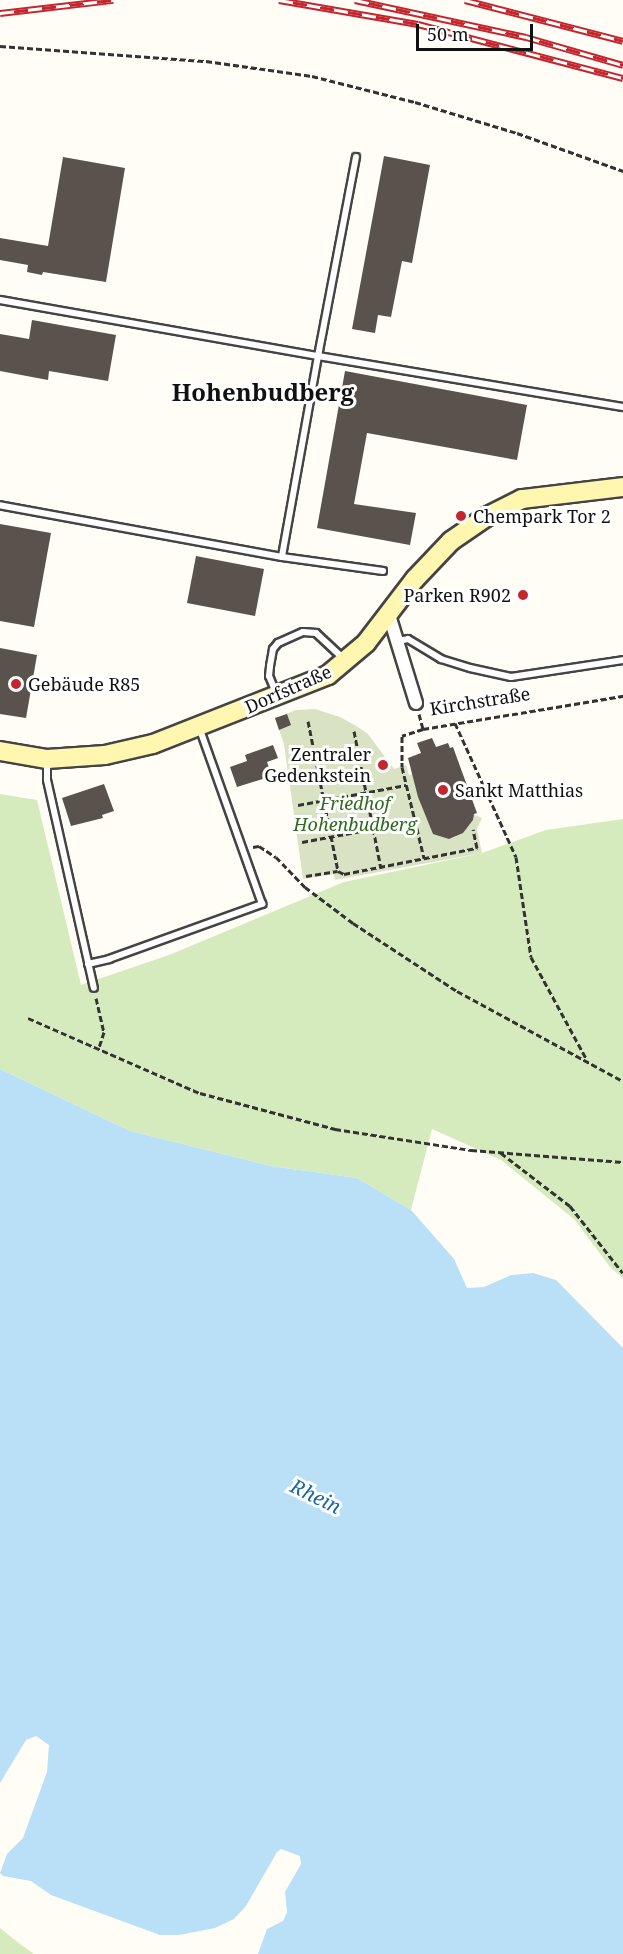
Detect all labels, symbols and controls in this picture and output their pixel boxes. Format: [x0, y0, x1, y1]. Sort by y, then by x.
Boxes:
scale bar [419, 12, 536, 50]
text: 50 m [427, 22, 469, 46]
district label: Hohenbudberg [172, 378, 354, 406]
place label: Chempark Tor 2 [473, 505, 611, 527]
marker: Chempark Tor 2 [454, 509, 468, 523]
place label: Parken R902 [403, 584, 511, 606]
marker: Parken R902 [516, 588, 530, 602]
street label: Dorfstraße [241, 660, 335, 718]
place label: Gebäude R85 [28, 673, 140, 695]
marker: Gebäude R85 [9, 677, 23, 691]
street label: Kirchstraße [428, 682, 532, 720]
place label: Zentraler Gedenkstein [264, 744, 371, 786]
marker: Zentraler Gedenkstein [376, 758, 390, 772]
place label: Sankt Matthias [455, 779, 583, 801]
marker: Sankt Matthias [436, 783, 450, 797]
park label: Friedhof Hohenbudberg [293, 793, 417, 836]
water label: Rhein [287, 1474, 345, 1518]

